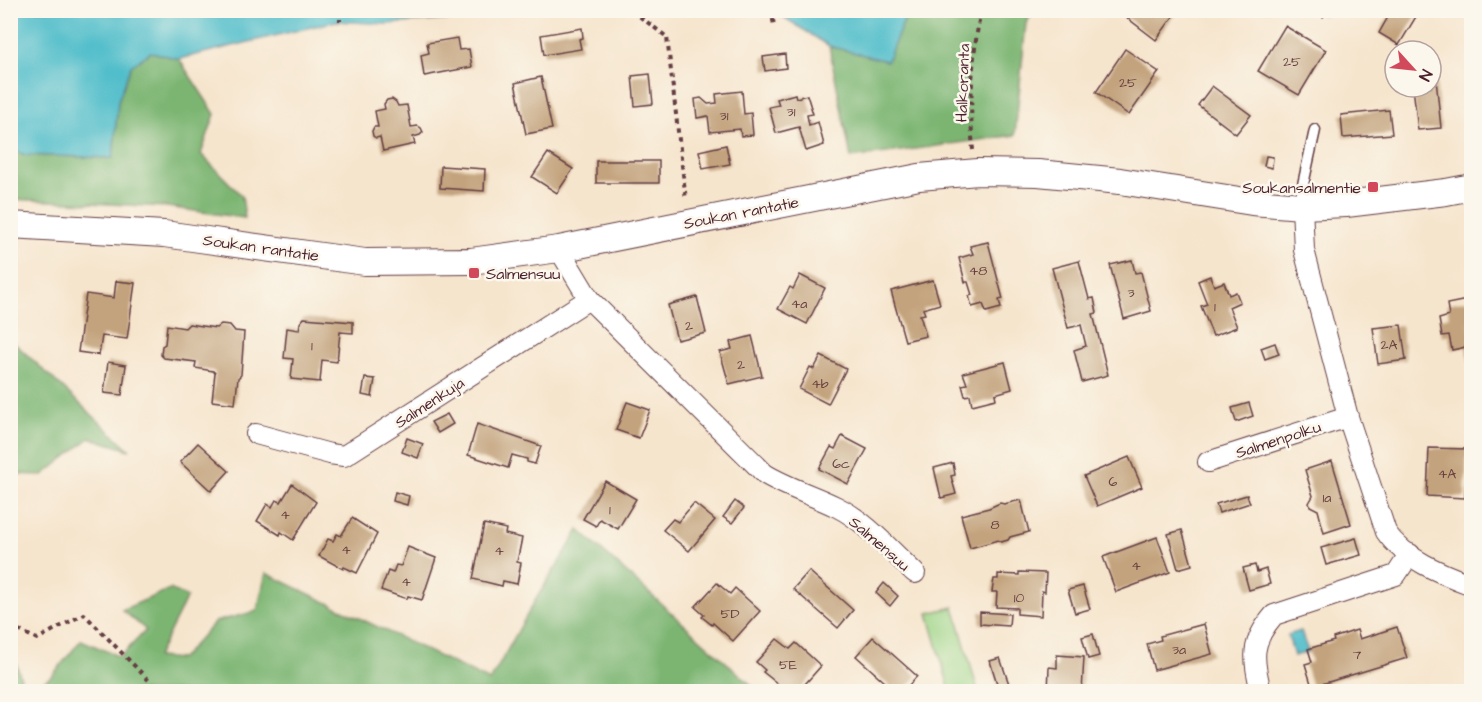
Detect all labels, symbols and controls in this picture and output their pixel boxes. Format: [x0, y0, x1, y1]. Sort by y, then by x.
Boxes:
north arrow [1383, 39, 1443, 99]
street label: Halkoranta [951, 43, 975, 123]
house number: 25 [1283, 52, 1301, 72]
text: N [1413, 66, 1438, 85]
house number: 25 [1119, 73, 1137, 93]
house number: 31 [787, 102, 796, 122]
house number: 31 [720, 106, 729, 126]
place label: Soukansalmentie [1242, 177, 1361, 199]
marker: Soukansalmentie [1366, 180, 1380, 194]
street label: Soukan rantatie [682, 191, 801, 235]
street label: Soukan rantatie [201, 229, 321, 267]
house number: 48 [969, 261, 987, 281]
place label: Salmensuu [486, 263, 560, 285]
marker: Salmensuu [467, 266, 481, 280]
house number: 3 [1127, 283, 1135, 303]
house number: 4a [791, 294, 807, 314]
house number: 1 [1214, 297, 1216, 317]
house number: 2 [685, 316, 693, 336]
house number: 2A [1381, 335, 1398, 355]
house number: 1 [311, 336, 313, 356]
house number: 2 [737, 355, 745, 375]
street label: Salmenkuja [390, 372, 469, 434]
house number: 4b [811, 374, 829, 394]
street label: Salmenpolku [1233, 416, 1324, 464]
house number: 6c [832, 454, 850, 474]
house number: 4A [1438, 464, 1456, 484]
house number: 6 [1109, 472, 1118, 492]
house number: 1a [1323, 488, 1331, 508]
house number: 1 [609, 500, 611, 520]
house number: 4 [280, 505, 290, 525]
street label: Salmensuu [844, 511, 915, 576]
house number: 8 [990, 515, 1000, 535]
house number: 4 [341, 540, 351, 560]
house number: 4 [494, 541, 504, 561]
house number: 4 [1131, 556, 1141, 576]
house number: 4 [401, 572, 411, 592]
house number: 10 [1014, 588, 1024, 608]
house number: 5D [721, 604, 740, 624]
house number: 3a [1172, 640, 1186, 660]
house number: 7 [1353, 645, 1362, 665]
house number: 5E [779, 655, 798, 675]

